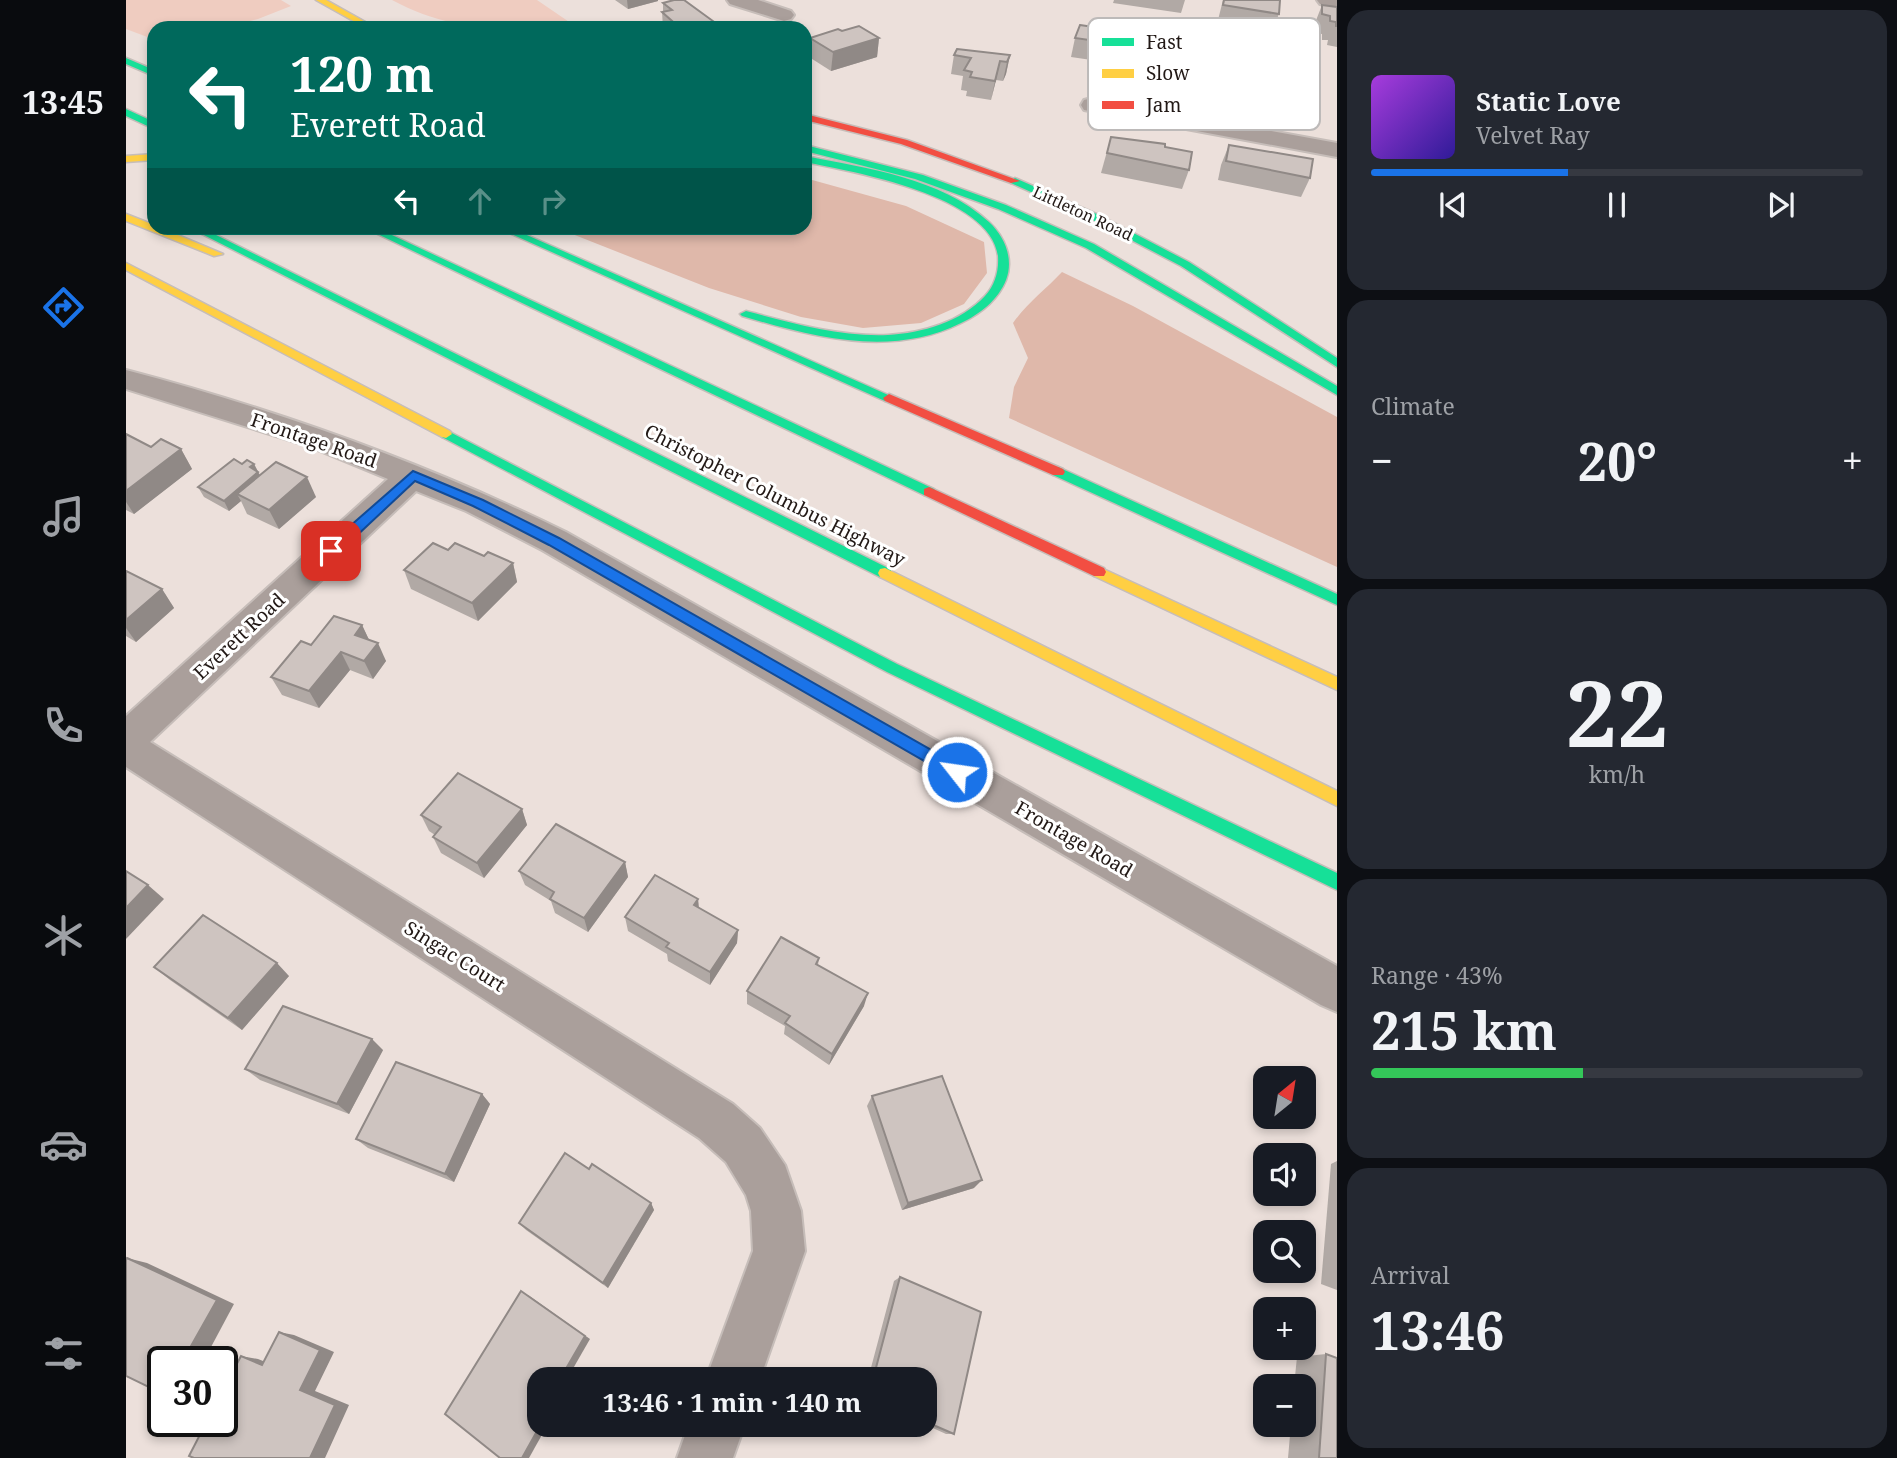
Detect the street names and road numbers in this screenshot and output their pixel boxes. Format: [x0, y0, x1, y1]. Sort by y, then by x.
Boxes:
street label: Littleton Road [1030, 180, 1137, 246]
street label: Frontage Road [247, 406, 381, 474]
street label: Christopher Columbus Highway [640, 418, 910, 572]
street label: Everett Road [188, 587, 291, 685]
street label: Frontage Road [1010, 795, 1138, 883]
street label: Singac Court [400, 915, 511, 997]

